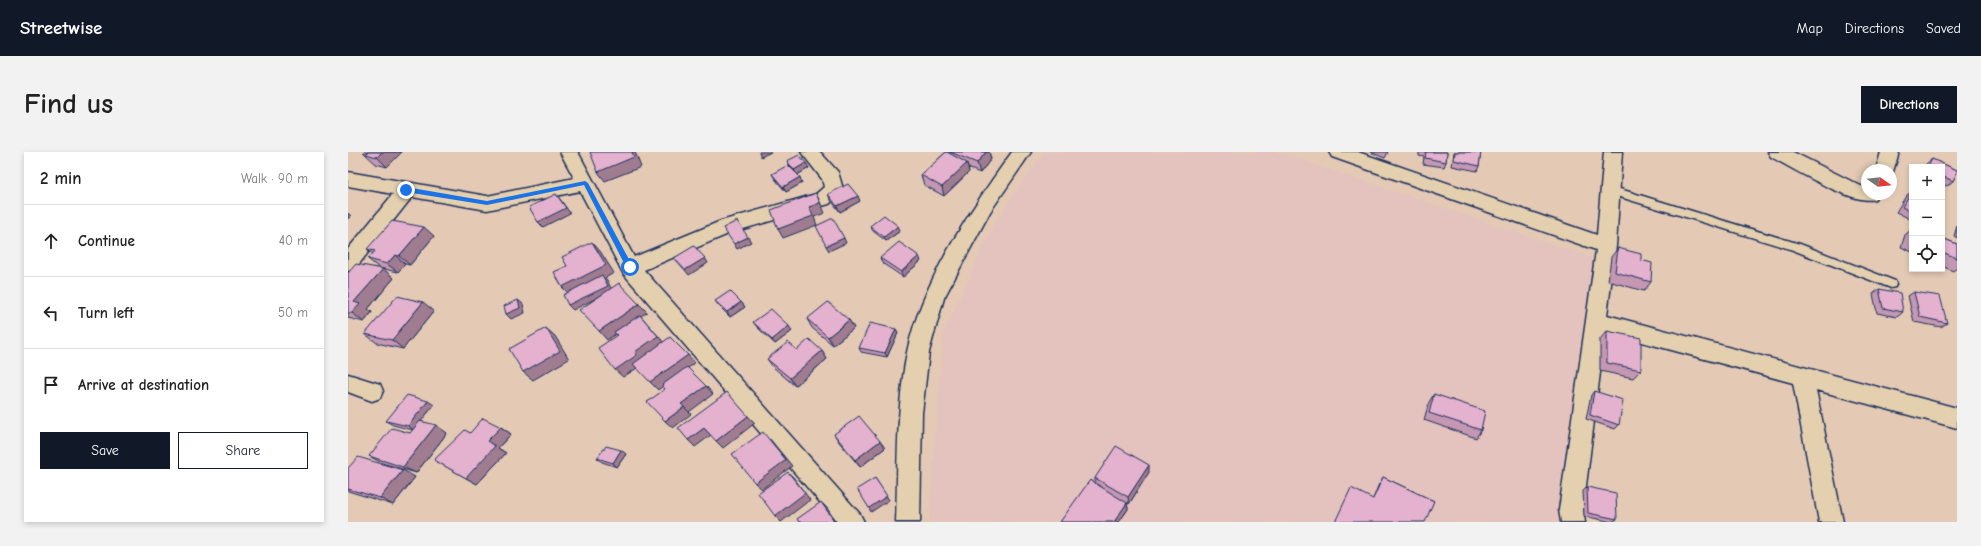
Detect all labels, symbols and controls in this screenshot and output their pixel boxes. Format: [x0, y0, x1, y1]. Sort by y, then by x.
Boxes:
text: Streetwise [20, 17, 102, 39]
text: Map [1796, 20, 1823, 37]
text: Directions [1845, 20, 1904, 37]
text: Saved [1926, 20, 1961, 37]
button: Directions [1861, 86, 1957, 123]
text: Find us [24, 88, 113, 120]
north arrow [1861, 164, 1897, 200]
map controls [1909, 164, 1945, 272]
button: + [1909, 164, 1945, 200]
text: 2 min [40, 169, 81, 188]
text: Walk · 90 m [241, 171, 308, 186]
route end [397, 181, 415, 199]
button: − [1909, 200, 1945, 236]
icon: ahead [40, 230, 62, 252]
text: Continue [78, 232, 135, 250]
text: 40 m [279, 233, 308, 248]
button: locate [1909, 236, 1945, 272]
route start [621, 258, 639, 276]
icon: left [40, 302, 62, 324]
text: Turn left [78, 304, 134, 322]
text: 50 m [278, 305, 308, 320]
icon: arrive [40, 374, 62, 396]
text: Arrive at destination [78, 376, 209, 394]
button: Save [40, 432, 170, 469]
button: Share [178, 432, 308, 469]

